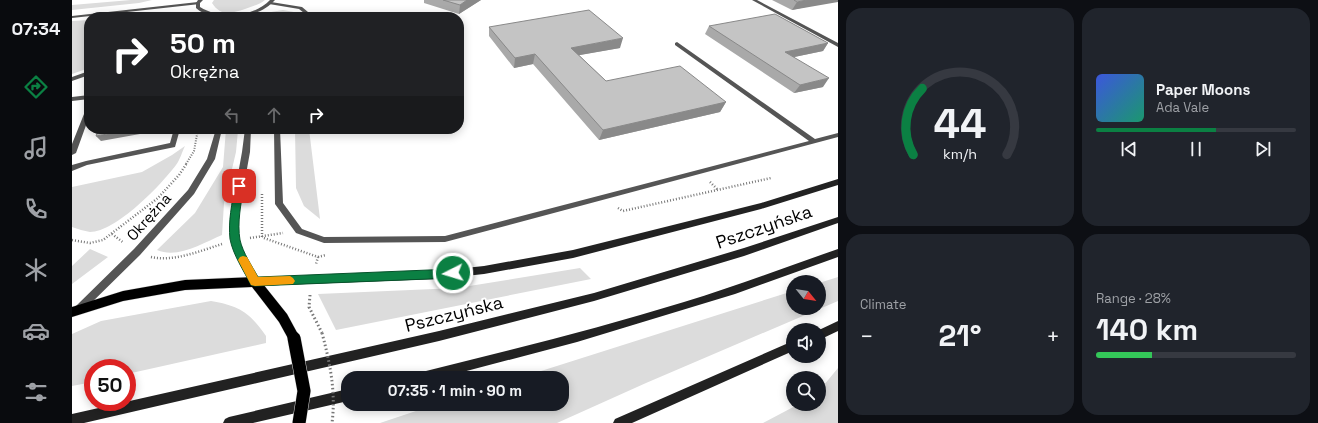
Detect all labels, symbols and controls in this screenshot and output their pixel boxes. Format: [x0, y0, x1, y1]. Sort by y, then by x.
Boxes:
text: 07:34 [11, 17, 61, 40]
text: 50 m [170, 25, 236, 61]
icon: right [104, 28, 156, 80]
text: Okrężna [170, 60, 239, 83]
icon: directions [22, 73, 50, 101]
text: Paper Moons [1156, 80, 1250, 99]
text: 44 [934, 97, 986, 150]
text: Ada Vale [1156, 99, 1209, 116]
icon: left [221, 104, 243, 126]
icon: ahead [263, 104, 285, 126]
icon: right [305, 104, 327, 126]
icon: music [22, 134, 50, 162]
icon: previous [1118, 138, 1140, 160]
icon: pause [1185, 138, 1207, 160]
icon: next [1252, 138, 1274, 160]
text: km/h [943, 144, 977, 162]
pin [222, 169, 256, 203]
icon: arrive [228, 175, 250, 197]
street label: Okrężna [122, 189, 175, 244]
icon: phone [22, 195, 50, 223]
street label: Pszczyńska [713, 199, 815, 254]
position arrow [432, 252, 474, 294]
icon: climate [22, 256, 50, 284]
north arrow [786, 275, 826, 315]
map controls [786, 275, 826, 411]
street label: Pszczyńska [402, 290, 505, 337]
text: Range · 28% [1096, 290, 1171, 307]
text: Climate [860, 296, 906, 313]
text: 140 km [1096, 310, 1198, 349]
text: 21° [938, 316, 982, 355]
icon: car [22, 317, 50, 345]
text: − [860, 322, 874, 350]
text: + [1046, 322, 1060, 350]
button: sound [786, 323, 826, 363]
speed limit sign: 50 [84, 359, 136, 411]
button: search [786, 371, 826, 411]
icon: filters [22, 378, 50, 406]
text: 07:35 · 1 min · 90 m [388, 381, 522, 400]

